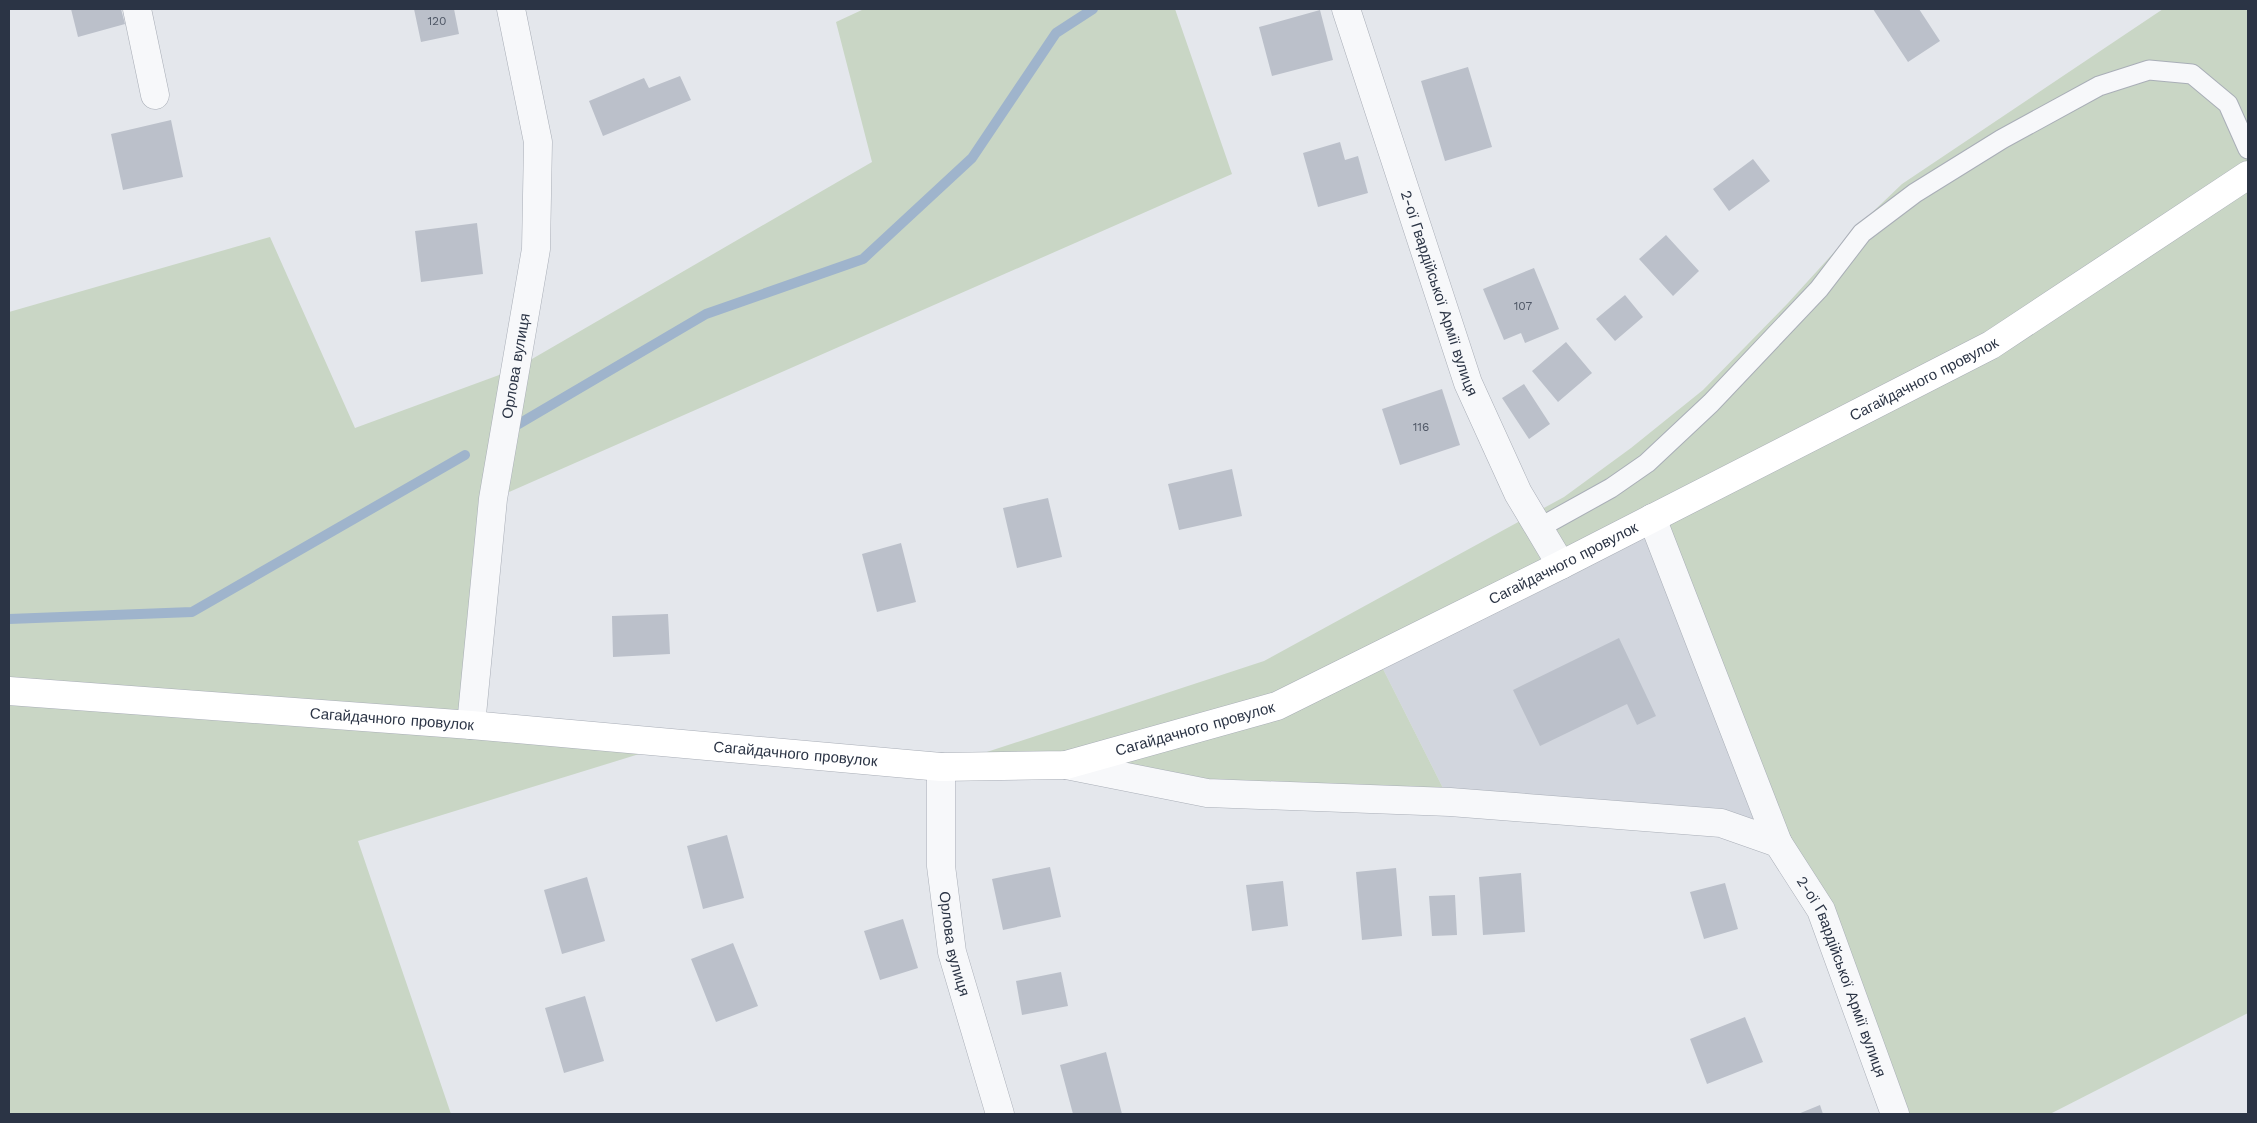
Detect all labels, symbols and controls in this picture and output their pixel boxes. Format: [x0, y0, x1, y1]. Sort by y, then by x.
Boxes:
house number: 120 [427, 14, 447, 28]
street label: 2-ої Гвардійської Армії вулиця [1397, 188, 1482, 399]
house number: 107 [1514, 299, 1533, 313]
street label: Орлова вулиця [498, 312, 534, 420]
street label: Сагайдачного провулок [1847, 333, 2002, 425]
house number: 116 [1413, 420, 1429, 434]
street label: Сагайдачного провулок [1486, 518, 1641, 608]
street label: Сагайдачного провулок [1113, 698, 1277, 760]
street label: Сагайдачного провулок [309, 704, 475, 734]
street label: Сагайдачного провулок [713, 738, 879, 770]
street label: 2-ої Гвардійської Армії вулиця [1793, 873, 1890, 1080]
street label: Орлова вулиця [935, 890, 974, 998]

